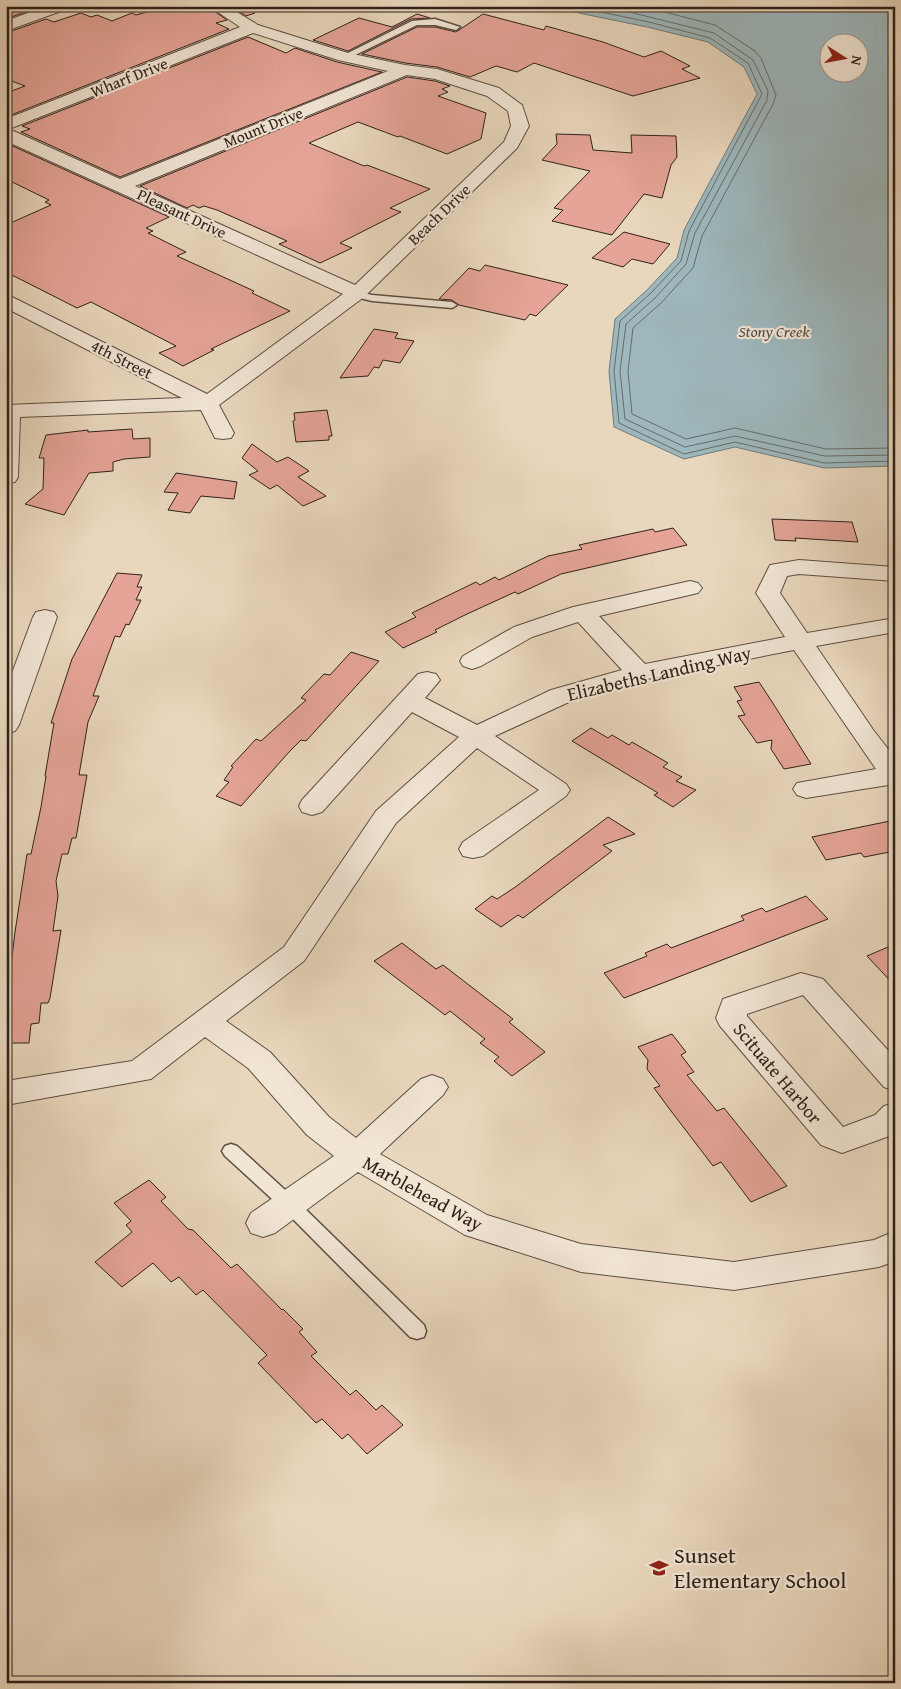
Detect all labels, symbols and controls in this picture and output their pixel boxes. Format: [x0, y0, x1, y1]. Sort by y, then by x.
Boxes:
north arrow [818, 32, 868, 82]
street label: Wharf Drive [87, 51, 171, 103]
text: N [846, 54, 867, 68]
street label: Mount Drive [220, 100, 306, 154]
street label: Beach Drive [402, 178, 476, 250]
street label: Pleasant Drive [133, 182, 231, 244]
water label: Stony Creek [738, 319, 810, 343]
street label: 4th Street [87, 333, 157, 385]
street label: Elizabeths Landing Way [564, 638, 754, 708]
street label: Scituate Harbor [727, 1016, 829, 1130]
street label: Marblehead Way [358, 1148, 489, 1238]
place label: Sunset Elementary School [674, 1539, 846, 1596]
school or university icon: Sunset Elementary School [648, 1557, 670, 1579]

